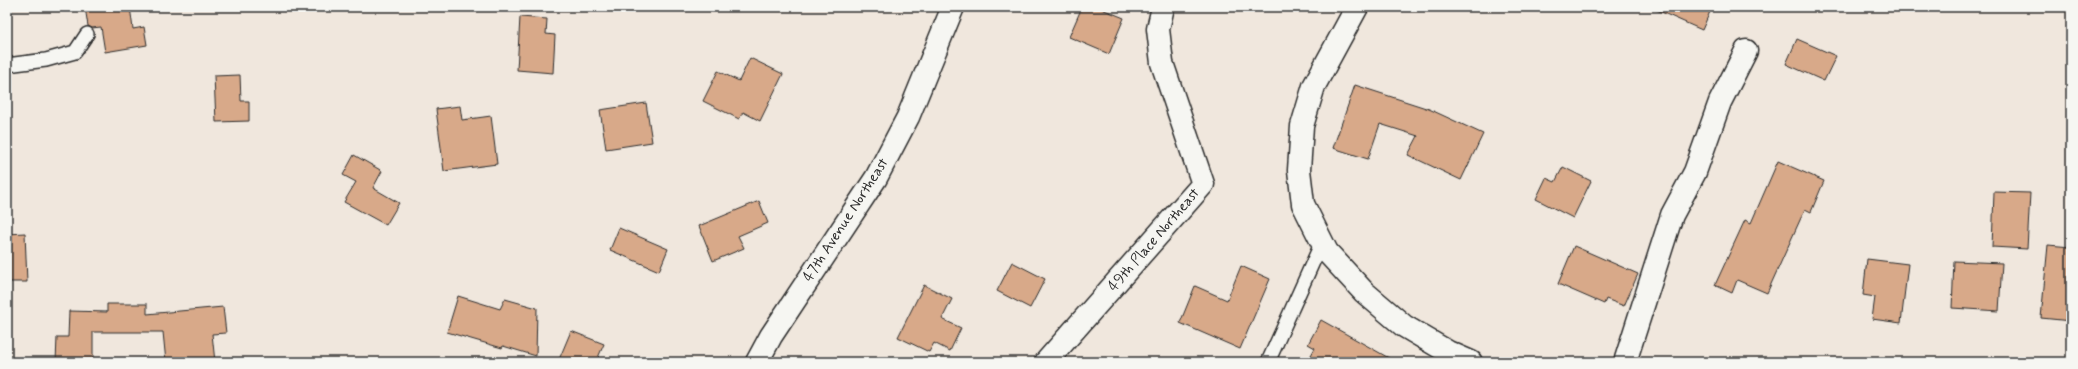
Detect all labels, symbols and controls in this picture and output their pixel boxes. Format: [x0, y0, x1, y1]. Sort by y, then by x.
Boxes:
street label: 47th Avenue Northeast [799, 154, 894, 286]
street label: 49th Place Northeast [1104, 184, 1205, 296]

